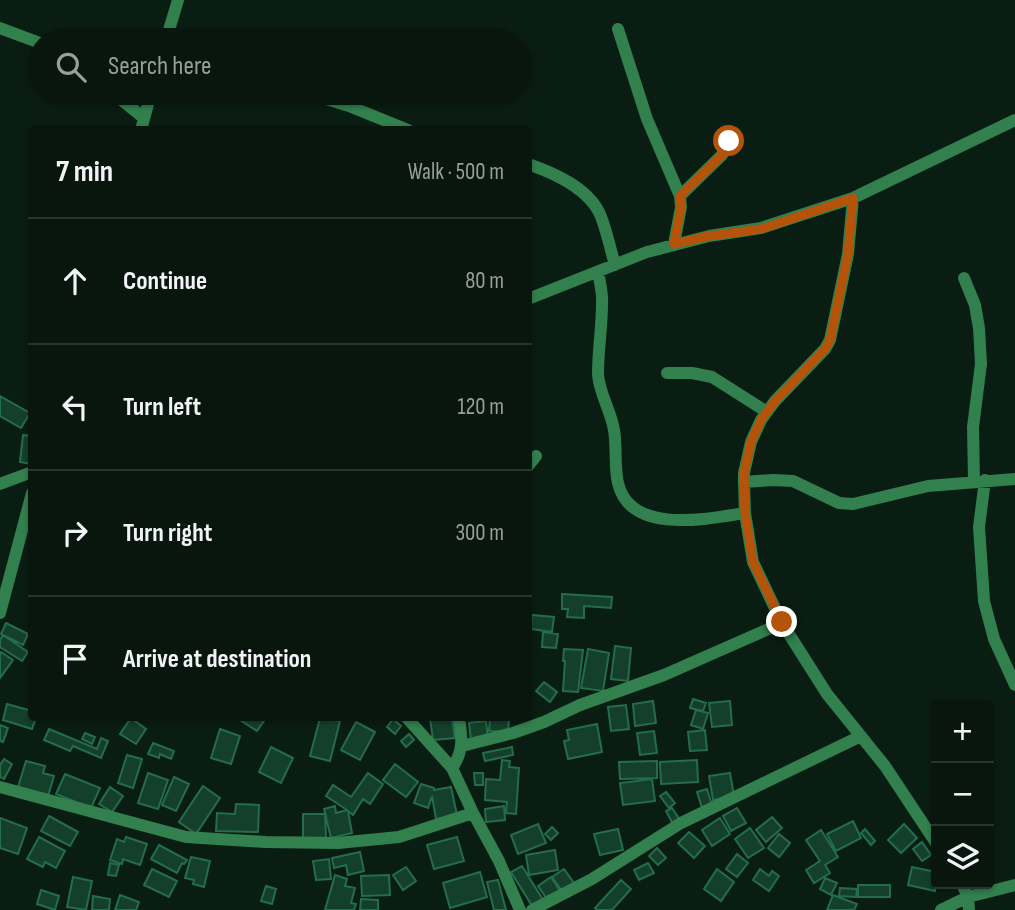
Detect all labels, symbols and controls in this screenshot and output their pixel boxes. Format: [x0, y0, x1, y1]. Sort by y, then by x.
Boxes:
search box [28, 28, 532, 105]
icon: search [52, 48, 90, 86]
text: Search here [108, 51, 211, 82]
route start [713, 125, 744, 156]
text: 7 min [56, 154, 113, 190]
text: Walk · 500 m [408, 158, 504, 186]
icon: ahead [56, 262, 94, 300]
text: Continue [123, 266, 207, 297]
text: 80 m [465, 267, 504, 295]
icon: left [56, 388, 94, 426]
text: Turn left [123, 392, 201, 423]
text: 120 m [458, 393, 504, 421]
icon: right [56, 514, 94, 552]
text: Turn right [123, 518, 212, 549]
text: 300 m [455, 519, 504, 547]
route end [766, 606, 797, 637]
icon: arrive [56, 640, 94, 678]
text: Arrive at destination [123, 644, 311, 675]
map controls [931, 700, 994, 889]
button: + [931, 700, 994, 763]
button: − [931, 763, 994, 826]
button: layers [931, 826, 994, 889]

